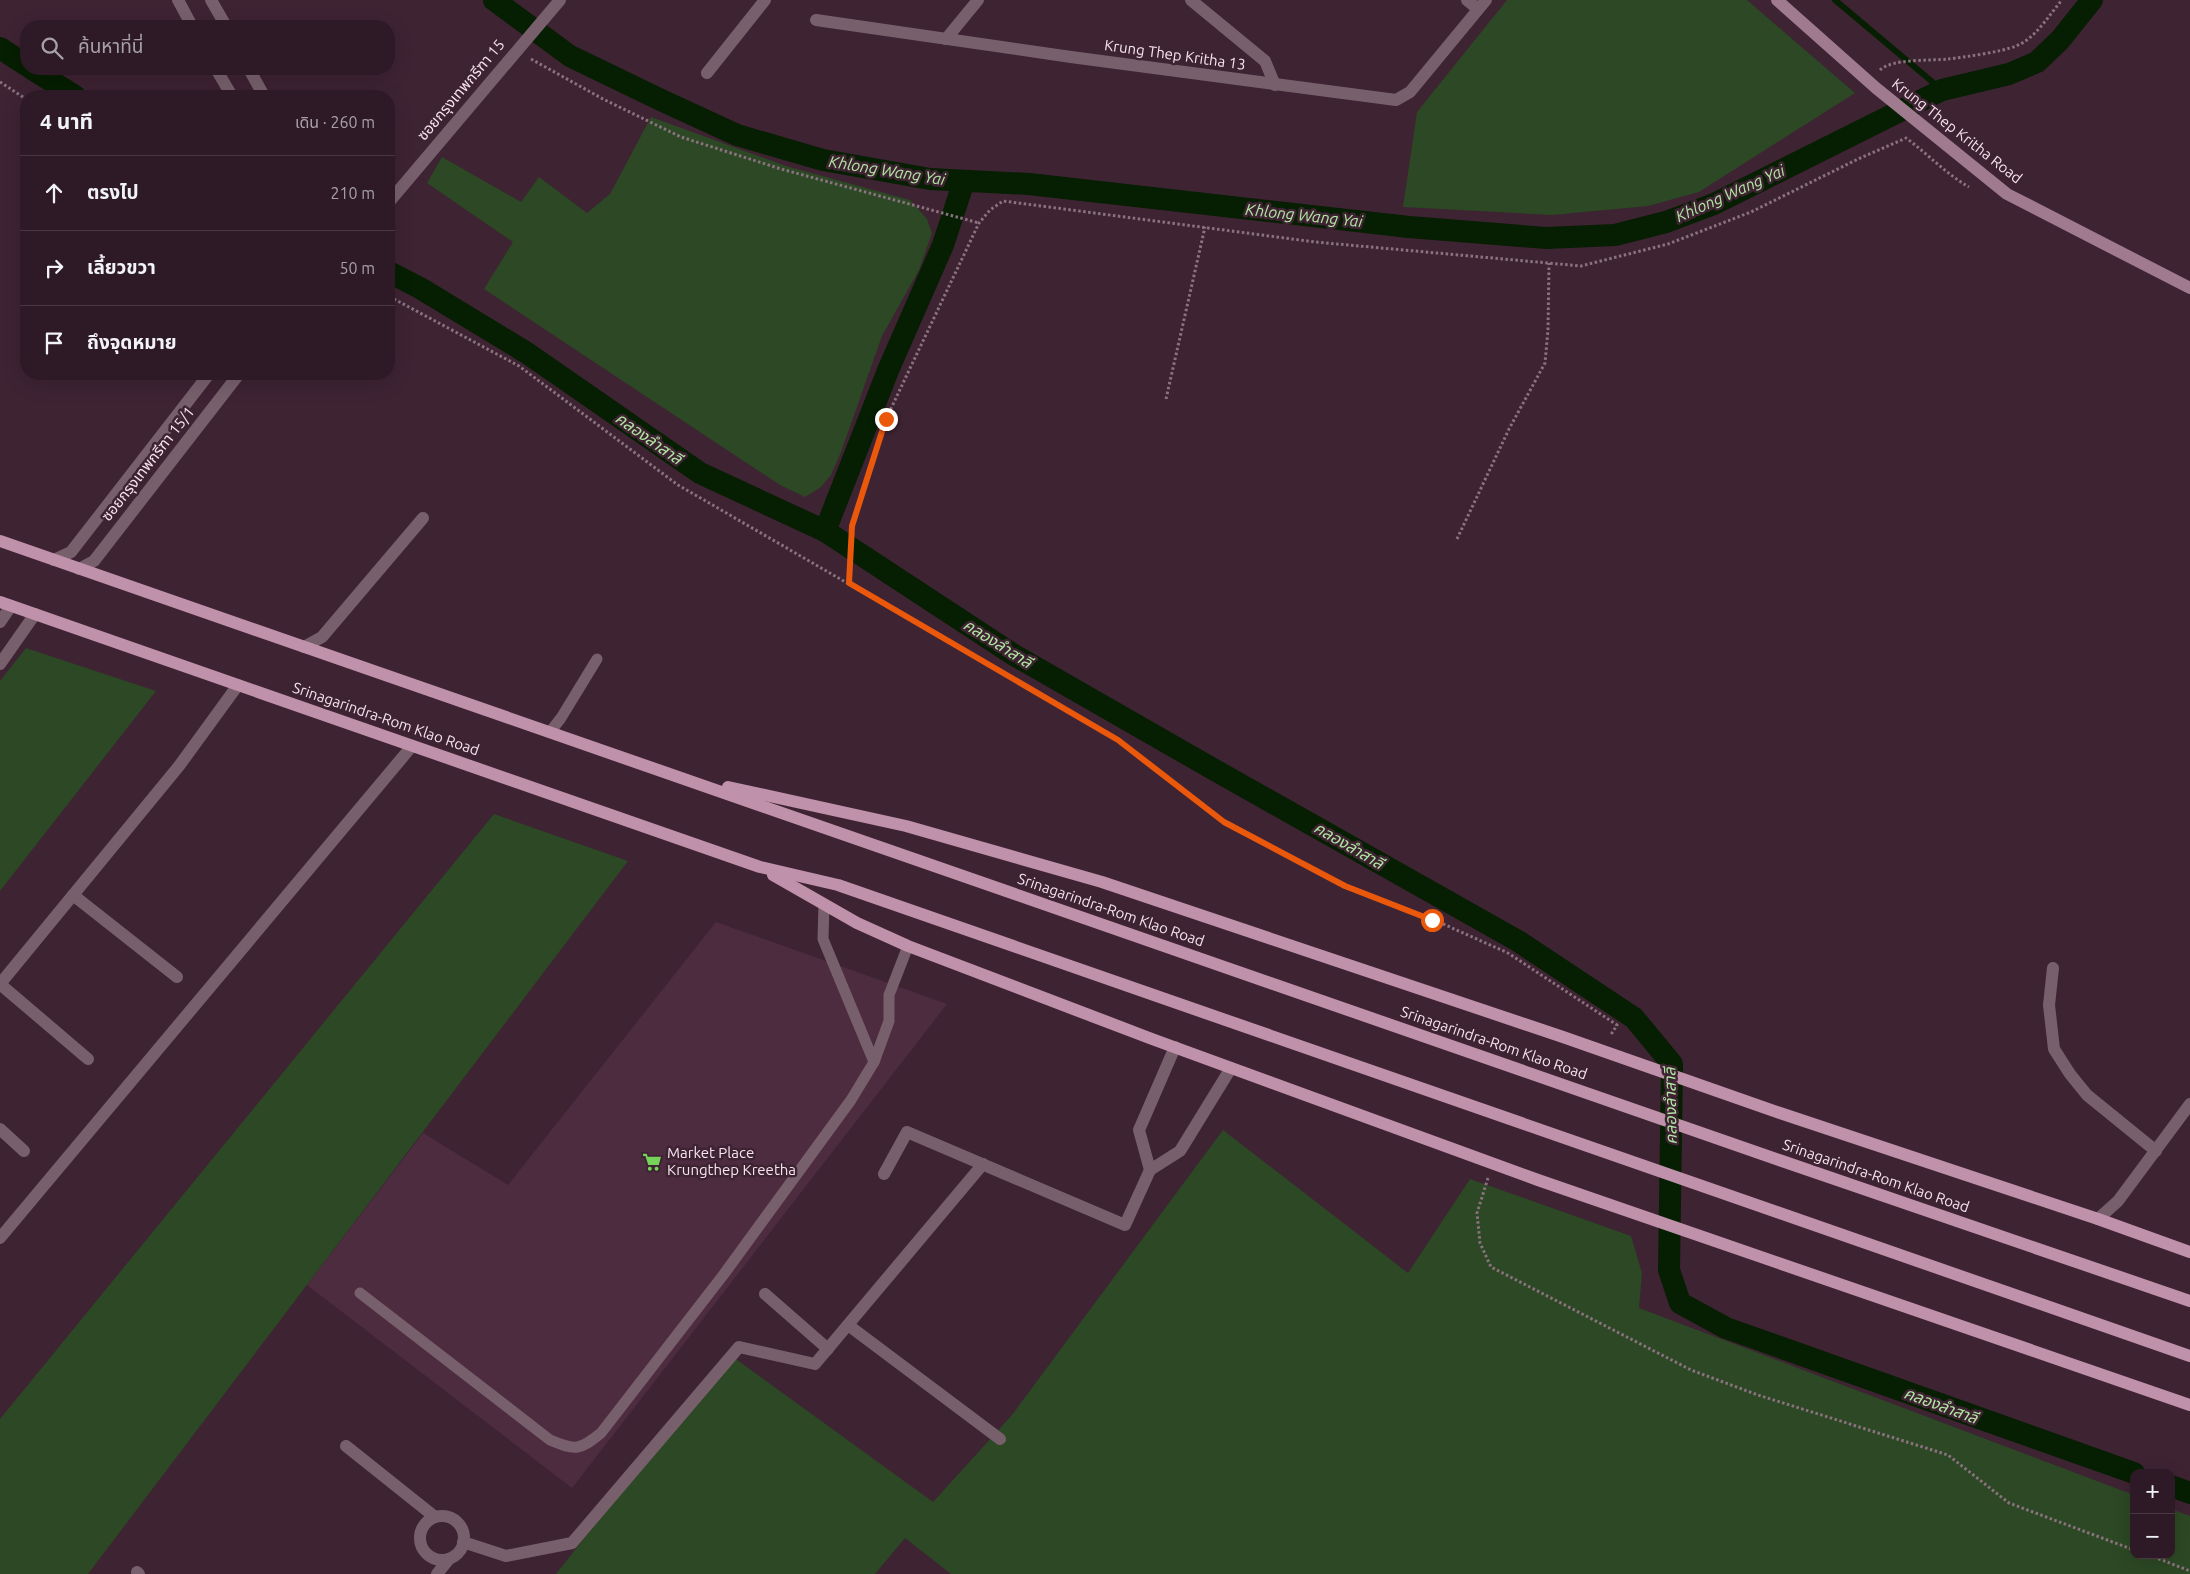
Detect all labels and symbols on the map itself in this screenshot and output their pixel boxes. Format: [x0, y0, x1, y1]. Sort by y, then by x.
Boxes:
street label: ซอยกรุงเทพกรีฑา 15 [413, 36, 509, 144]
street label: Krung Thep Kritha 13 [1103, 36, 1247, 73]
street label: Krung Thep Kritha Road [1889, 75, 2026, 187]
water label: Khlong Wang Yai [827, 152, 948, 188]
water label: Khlong Wang Yai [1673, 160, 1788, 225]
water label: Khlong Wang Yai [1245, 200, 1364, 230]
street label: ซอยกรุงเทพกรีฑา 15/1 [98, 403, 198, 525]
route end [875, 408, 898, 431]
water label: คลองลำสาลี [612, 409, 687, 469]
water label: คลองลำสาลี [961, 615, 1037, 672]
street label: Srinagarindra-Rom Klao Road [291, 679, 482, 759]
water label: คลองลำสาลี [1311, 818, 1389, 873]
street label: Srinagarindra-Rom Klao Road [1016, 870, 1207, 950]
route start [1421, 909, 1444, 932]
street label: Srinagarindra-Rom Klao Road [1399, 1003, 1590, 1083]
water label: คลองลำสาลี [1660, 1065, 1680, 1145]
street label: Srinagarindra-Rom Klao Road [1781, 1136, 1972, 1216]
place label: Market Place Krungthep Kreetha [667, 1144, 796, 1178]
supermarket icon: Market Place Krungthep Kreetha [641, 1151, 663, 1173]
water label: คลองลำสาลี [1902, 1383, 1982, 1427]

